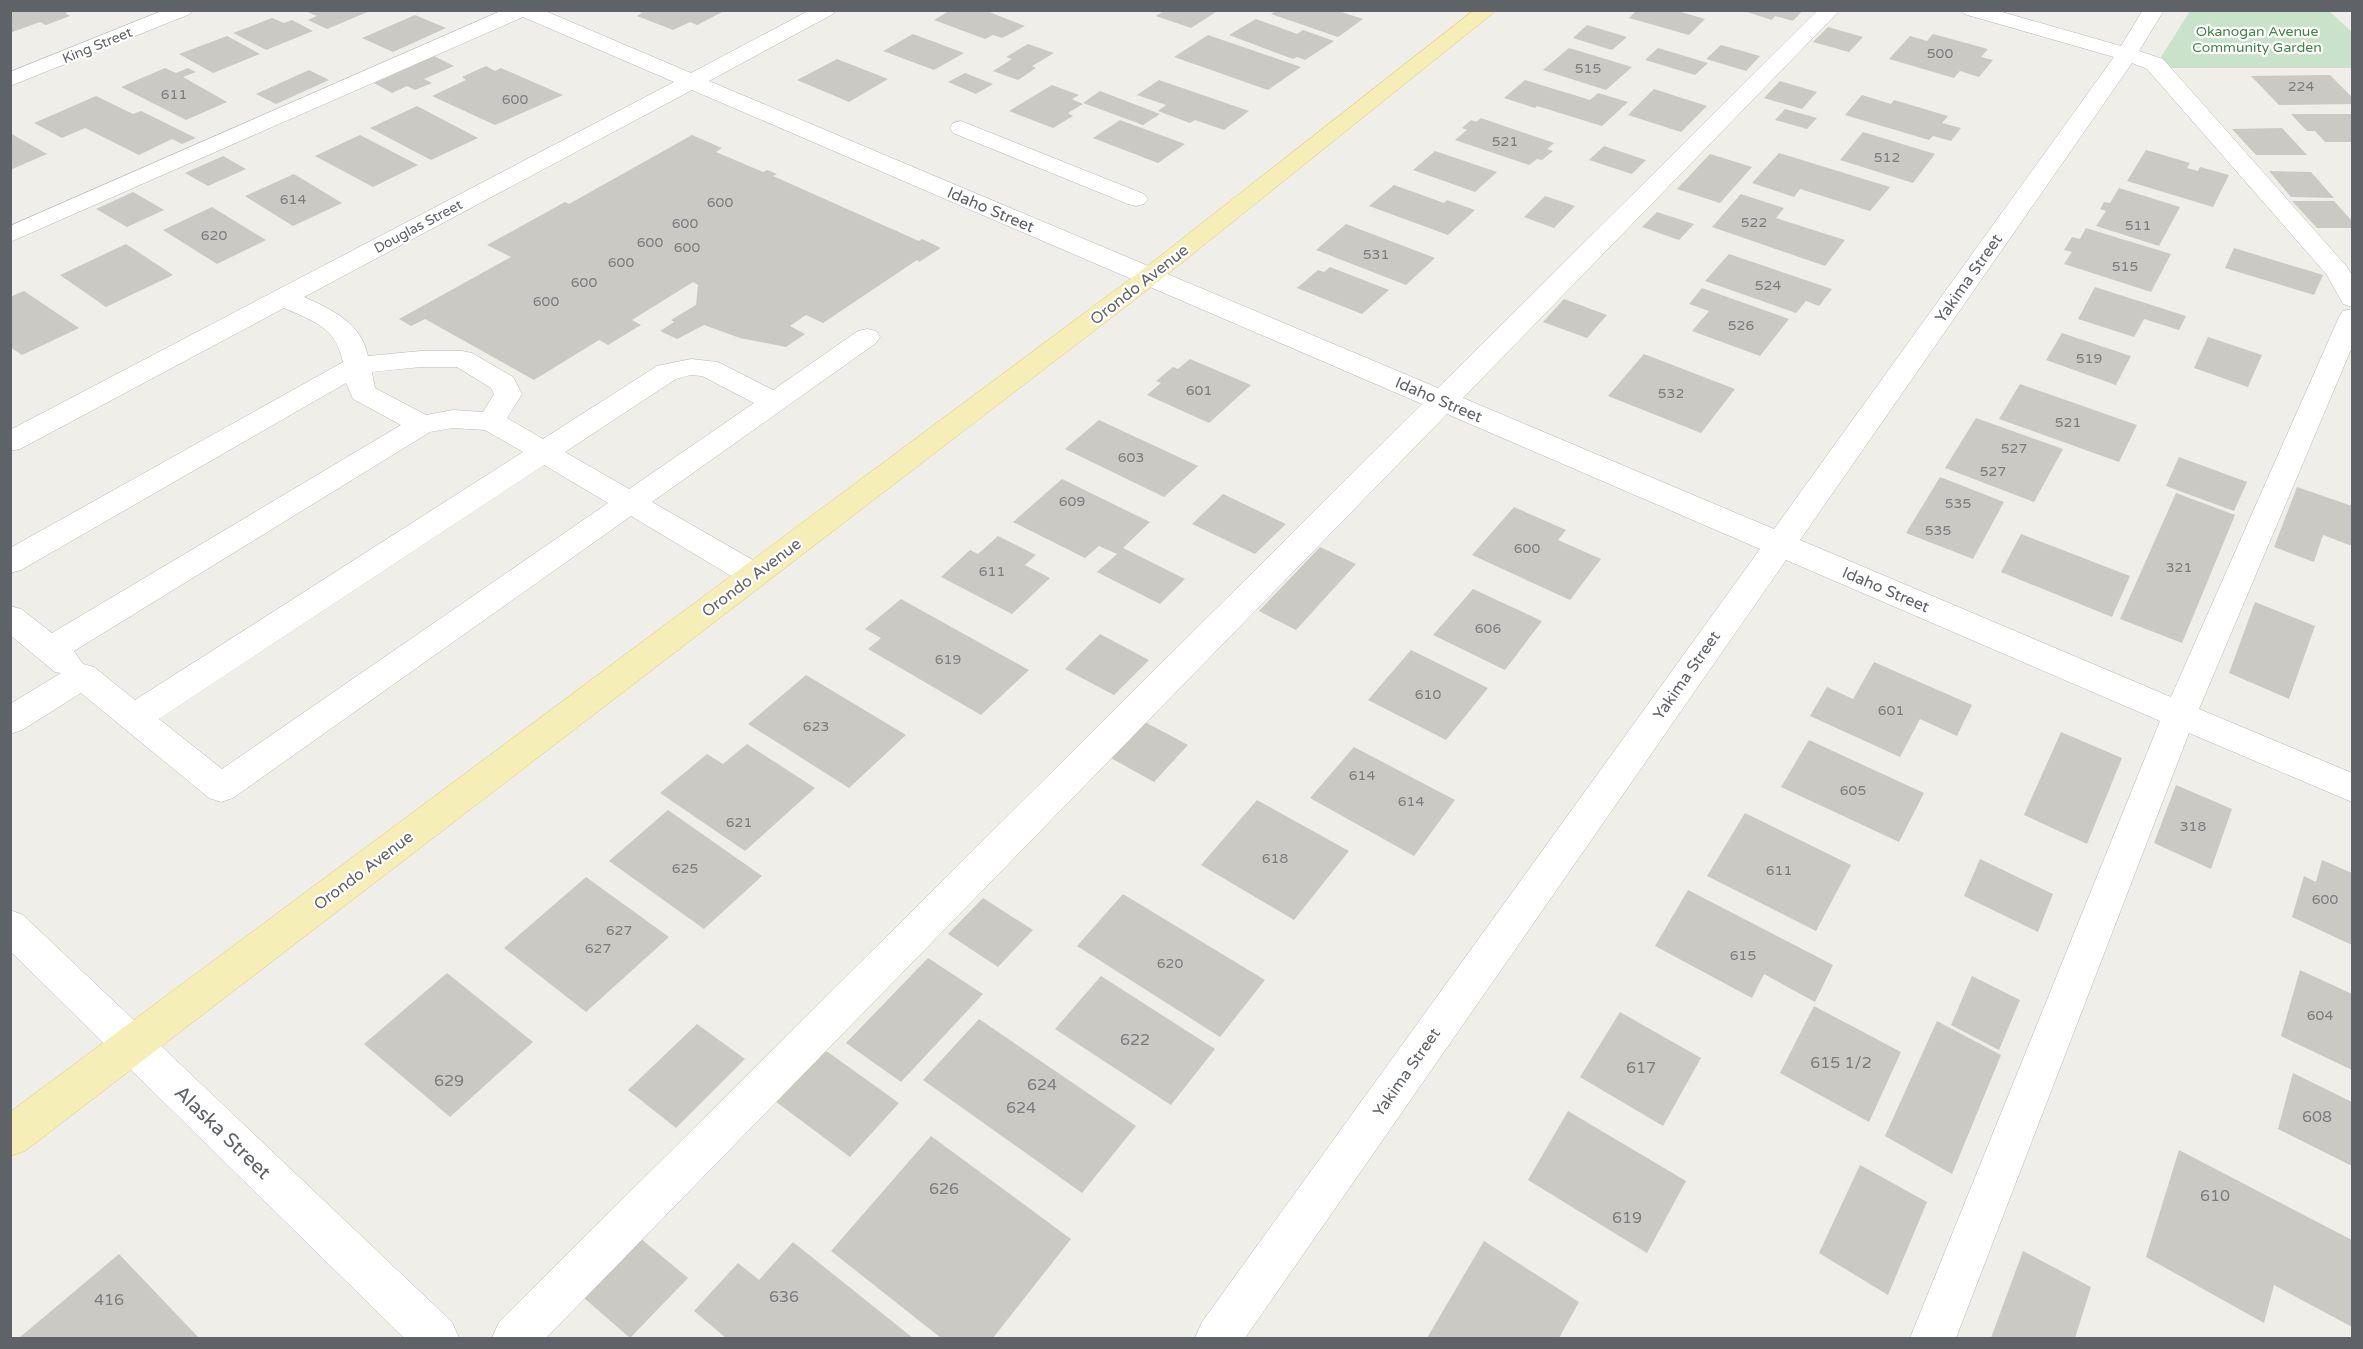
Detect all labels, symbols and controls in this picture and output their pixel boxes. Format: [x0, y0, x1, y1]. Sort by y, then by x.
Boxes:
park label: Okanogan Avenue Community Garden [2192, 23, 2322, 56]
street label: King Street [60, 24, 135, 67]
house number: 500 [1927, 45, 1953, 62]
house number: 515 [1575, 60, 1601, 77]
house number: 224 [2288, 78, 2314, 95]
house number: 611 [161, 86, 187, 103]
house number: 600 [502, 91, 528, 108]
house number: 521 [1492, 133, 1518, 150]
house number: 512 [1874, 149, 1900, 166]
street label: Idaho Street [944, 183, 1037, 237]
house number: 614 [280, 191, 306, 208]
house number: 600 [707, 194, 733, 211]
street label: Douglas Street [371, 196, 466, 257]
house number: 522 [1741, 214, 1767, 231]
house number: 600 [672, 215, 698, 232]
house number: 511 [2125, 217, 2151, 234]
house number: 620 [201, 227, 227, 244]
street label: Yakima Street [1931, 230, 2007, 327]
house number: 600 [637, 234, 663, 251]
house number: 600 [674, 239, 700, 256]
street label: Orondo Avenue [1086, 240, 1193, 329]
house number: 531 [1363, 246, 1389, 263]
house number: 600 [608, 254, 634, 271]
house number: 515 [2112, 258, 2138, 275]
house number: 600 [571, 274, 597, 291]
house number: 524 [1755, 277, 1781, 294]
house number: 600 [533, 293, 559, 310]
house number: 526 [1728, 317, 1754, 334]
house number: 519 [2076, 350, 2102, 367]
street label: Idaho Street [1392, 373, 1485, 427]
house number: 601 [1186, 382, 1212, 399]
house number: 532 [1658, 385, 1684, 402]
house number: 521 [2055, 414, 2081, 431]
house number: 527 [2001, 440, 2027, 457]
house number: 603 [1118, 449, 1144, 466]
house number: 527 [1980, 463, 2006, 480]
house number: 609 [1059, 493, 1085, 510]
house number: 535 [1945, 495, 1971, 512]
house number: 535 [1925, 522, 1951, 539]
street label: Orondo Avenue [698, 534, 805, 622]
house number: 600 [1514, 540, 1540, 557]
house number: 321 [2166, 559, 2192, 576]
house number: 611 [979, 563, 1005, 580]
street label: Idaho Street [1839, 563, 1932, 617]
house number: 606 [1475, 620, 1501, 637]
street label: Yakima Street [1649, 627, 1725, 724]
house number: 619 [935, 651, 961, 668]
house number: 610 [1415, 686, 1441, 703]
house number: 601 [1878, 702, 1904, 719]
house number: 623 [803, 718, 829, 735]
house number: 614 [1349, 767, 1375, 784]
house number: 605 [1840, 782, 1866, 799]
house number: 614 [1398, 793, 1424, 810]
house number: 621 [726, 814, 752, 831]
house number: 318 [2180, 818, 2206, 835]
street label: Orondo Avenue [310, 827, 417, 915]
house number: 618 [1262, 850, 1288, 867]
house number: 625 [672, 860, 698, 877]
house number: 611 [1766, 862, 1792, 879]
house number: 600 [2312, 891, 2338, 908]
house number: 627 [606, 922, 632, 939]
house number: 627 [585, 940, 611, 957]
house number: 615 [1730, 947, 1756, 964]
house number: 620 [1157, 955, 1183, 972]
house number: 604 [2307, 1007, 2333, 1024]
street label: Yakima Street [1369, 1024, 1445, 1121]
house number: 622 [1120, 1030, 1150, 1050]
house number: 615 1/2 [1810, 1053, 1872, 1073]
house number: 617 [1626, 1058, 1656, 1078]
house number: 629 [434, 1071, 464, 1091]
house number: 624 [1027, 1075, 1057, 1095]
street label: Alaska Street [169, 1081, 276, 1185]
house number: 624 [1006, 1098, 1036, 1118]
house number: 608 [2302, 1107, 2332, 1127]
house number: 626 [929, 1179, 959, 1199]
house number: 610 [2200, 1186, 2230, 1206]
house number: 619 [1612, 1208, 1642, 1228]
house number: 636 [769, 1287, 799, 1307]
house number: 416 [94, 1290, 124, 1310]

